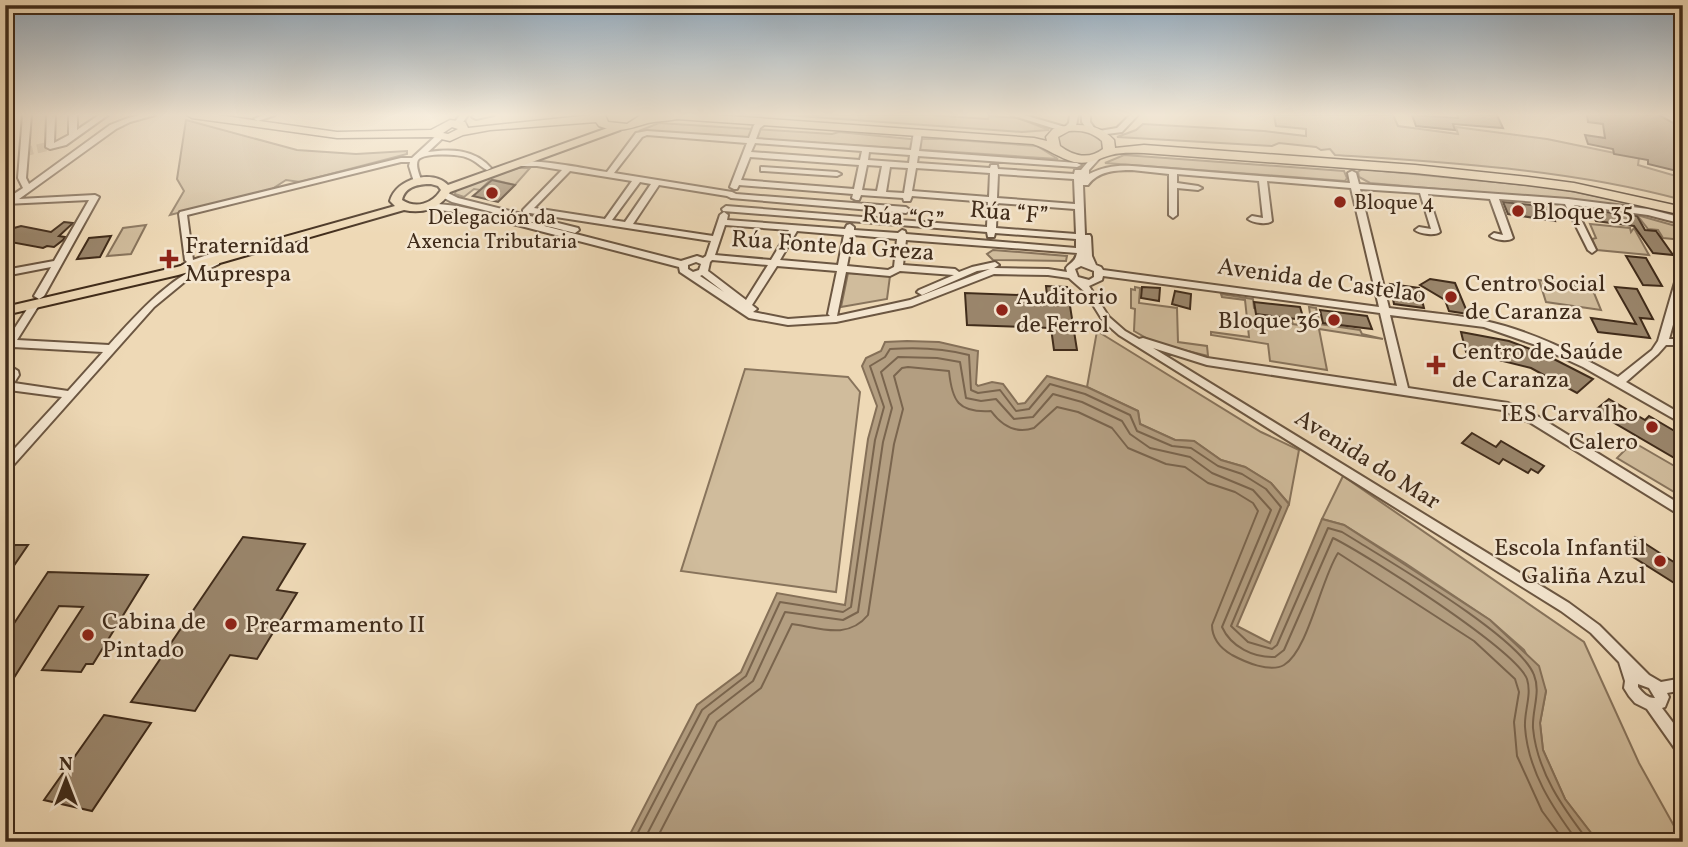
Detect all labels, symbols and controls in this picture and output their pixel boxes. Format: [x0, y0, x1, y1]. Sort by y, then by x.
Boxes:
marker: Delegación da Axencia Tributaria [484, 185, 500, 201]
place label: Bloque 4 [1354, 189, 1435, 218]
street label: Rúa “F” [968, 194, 1049, 234]
marker: Bloque 4 [1332, 194, 1348, 210]
place label: Bloque 35 [1532, 196, 1634, 230]
street label: Rúa “G” [860, 198, 945, 240]
marker: Bloque 35 [1510, 203, 1526, 219]
place label: Delegación da Axencia Tributaria [407, 204, 577, 257]
street label: Rúa Fonte da Greza [730, 223, 936, 271]
place label: Fraternidad Muprespa [185, 230, 310, 292]
marker: Fraternidad Muprespa [159, 249, 179, 269]
street label: Avenida de Castelao [1215, 251, 1428, 313]
place label: Centro Social de Caranza [1465, 268, 1606, 330]
place label: Auditorio de Ferrol [1016, 281, 1118, 343]
marker: Centro Social de Caranza [1443, 289, 1459, 305]
marker: Auditorio de Ferrol [994, 302, 1010, 318]
place label: Bloque 36 [1218, 305, 1320, 339]
marker: Bloque 36 [1326, 312, 1342, 328]
place label: Centro de Saúde de Caranza [1452, 336, 1623, 398]
marker: Centro de Saúde de Caranza [1426, 355, 1446, 375]
place label: IES Carvalho Calero [1500, 398, 1638, 460]
street label: Avenida do Mar [1287, 402, 1447, 519]
marker: IES Carvalho Calero [1644, 419, 1660, 435]
place label: Escola Infantil Galiña Azul [1494, 532, 1646, 594]
marker: Escola Infantil Galiña Azul [1652, 553, 1668, 569]
place label: Cabina de Pintado [102, 606, 206, 668]
place label: Prearmamento II [245, 609, 425, 643]
marker: Prearmamento II [223, 616, 239, 632]
marker: Cabina de Pintado [80, 627, 96, 643]
north arrow [32, 746, 102, 816]
text: N [59, 752, 73, 778]

